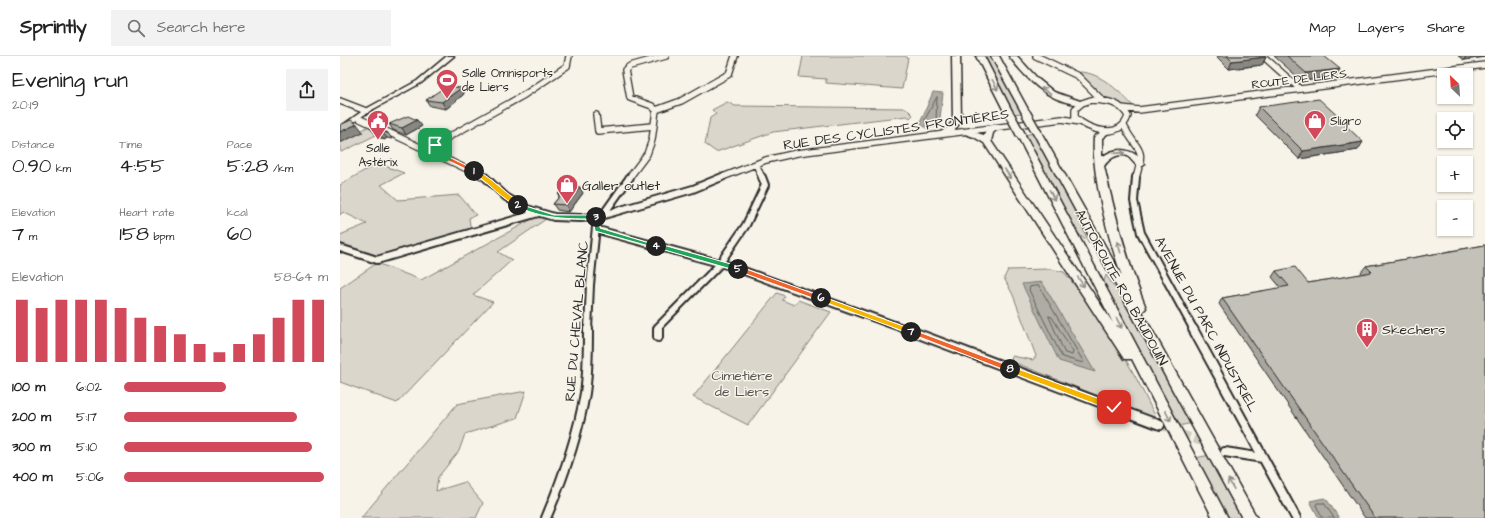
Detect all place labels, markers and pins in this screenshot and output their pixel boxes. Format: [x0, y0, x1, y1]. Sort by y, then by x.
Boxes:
place label: Salle Omnisports de Liers [462, 65, 553, 96]
sports icon: Salle Omnisports de Liers [434, 67, 460, 100]
public building icon: Salle Astérix [365, 108, 391, 141]
shop icon: Sligro [1302, 108, 1328, 141]
place label: Sligro [1330, 113, 1361, 131]
pin [418, 128, 452, 162]
place label: Salle Astérix [358, 140, 398, 171]
pin: 1 [464, 161, 484, 181]
shop icon: Galler outlet [554, 172, 580, 205]
place label: Galler outlet [582, 176, 661, 196]
pin: 2 [508, 195, 528, 215]
pin: 3 [586, 207, 606, 227]
pin: 4 [646, 236, 666, 256]
pin: 5 [728, 259, 748, 279]
pin: 6 [811, 288, 831, 308]
building icon: Skechers [1354, 316, 1380, 349]
place label: Skechers [1382, 320, 1445, 340]
pin: 7 [901, 322, 921, 342]
pin: 8 [1000, 359, 1020, 379]
pin [1097, 390, 1131, 424]

